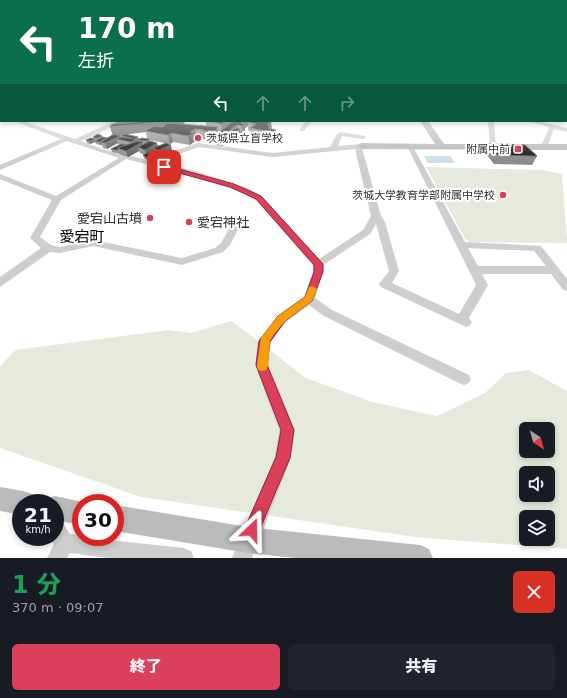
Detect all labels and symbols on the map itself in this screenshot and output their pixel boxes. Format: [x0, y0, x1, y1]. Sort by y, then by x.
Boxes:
place label: 茨城県立盲学校 [206, 132, 283, 145]
marker: 茨城県立盲学校 [193, 133, 203, 143]
place label: 附属中前 [466, 143, 510, 156]
marker: 附属中前 [513, 144, 523, 154]
pin [147, 150, 181, 184]
place label: 茨城大学教育学部附属中学校 [352, 189, 495, 202]
marker: 茨城大学教育学部附属中学校 [498, 190, 508, 200]
place label: 愛宕山古墳 [77, 211, 142, 226]
marker: 愛宕山古墳 [145, 213, 155, 223]
place label: 愛宕神社 [197, 215, 249, 230]
marker: 愛宕神社 [184, 217, 194, 227]
district label: 愛宕町 [59, 228, 105, 246]
north arrow [519, 422, 555, 458]
speed limit sign: 30 [72, 494, 124, 546]
position arrow [231, 509, 273, 551]

